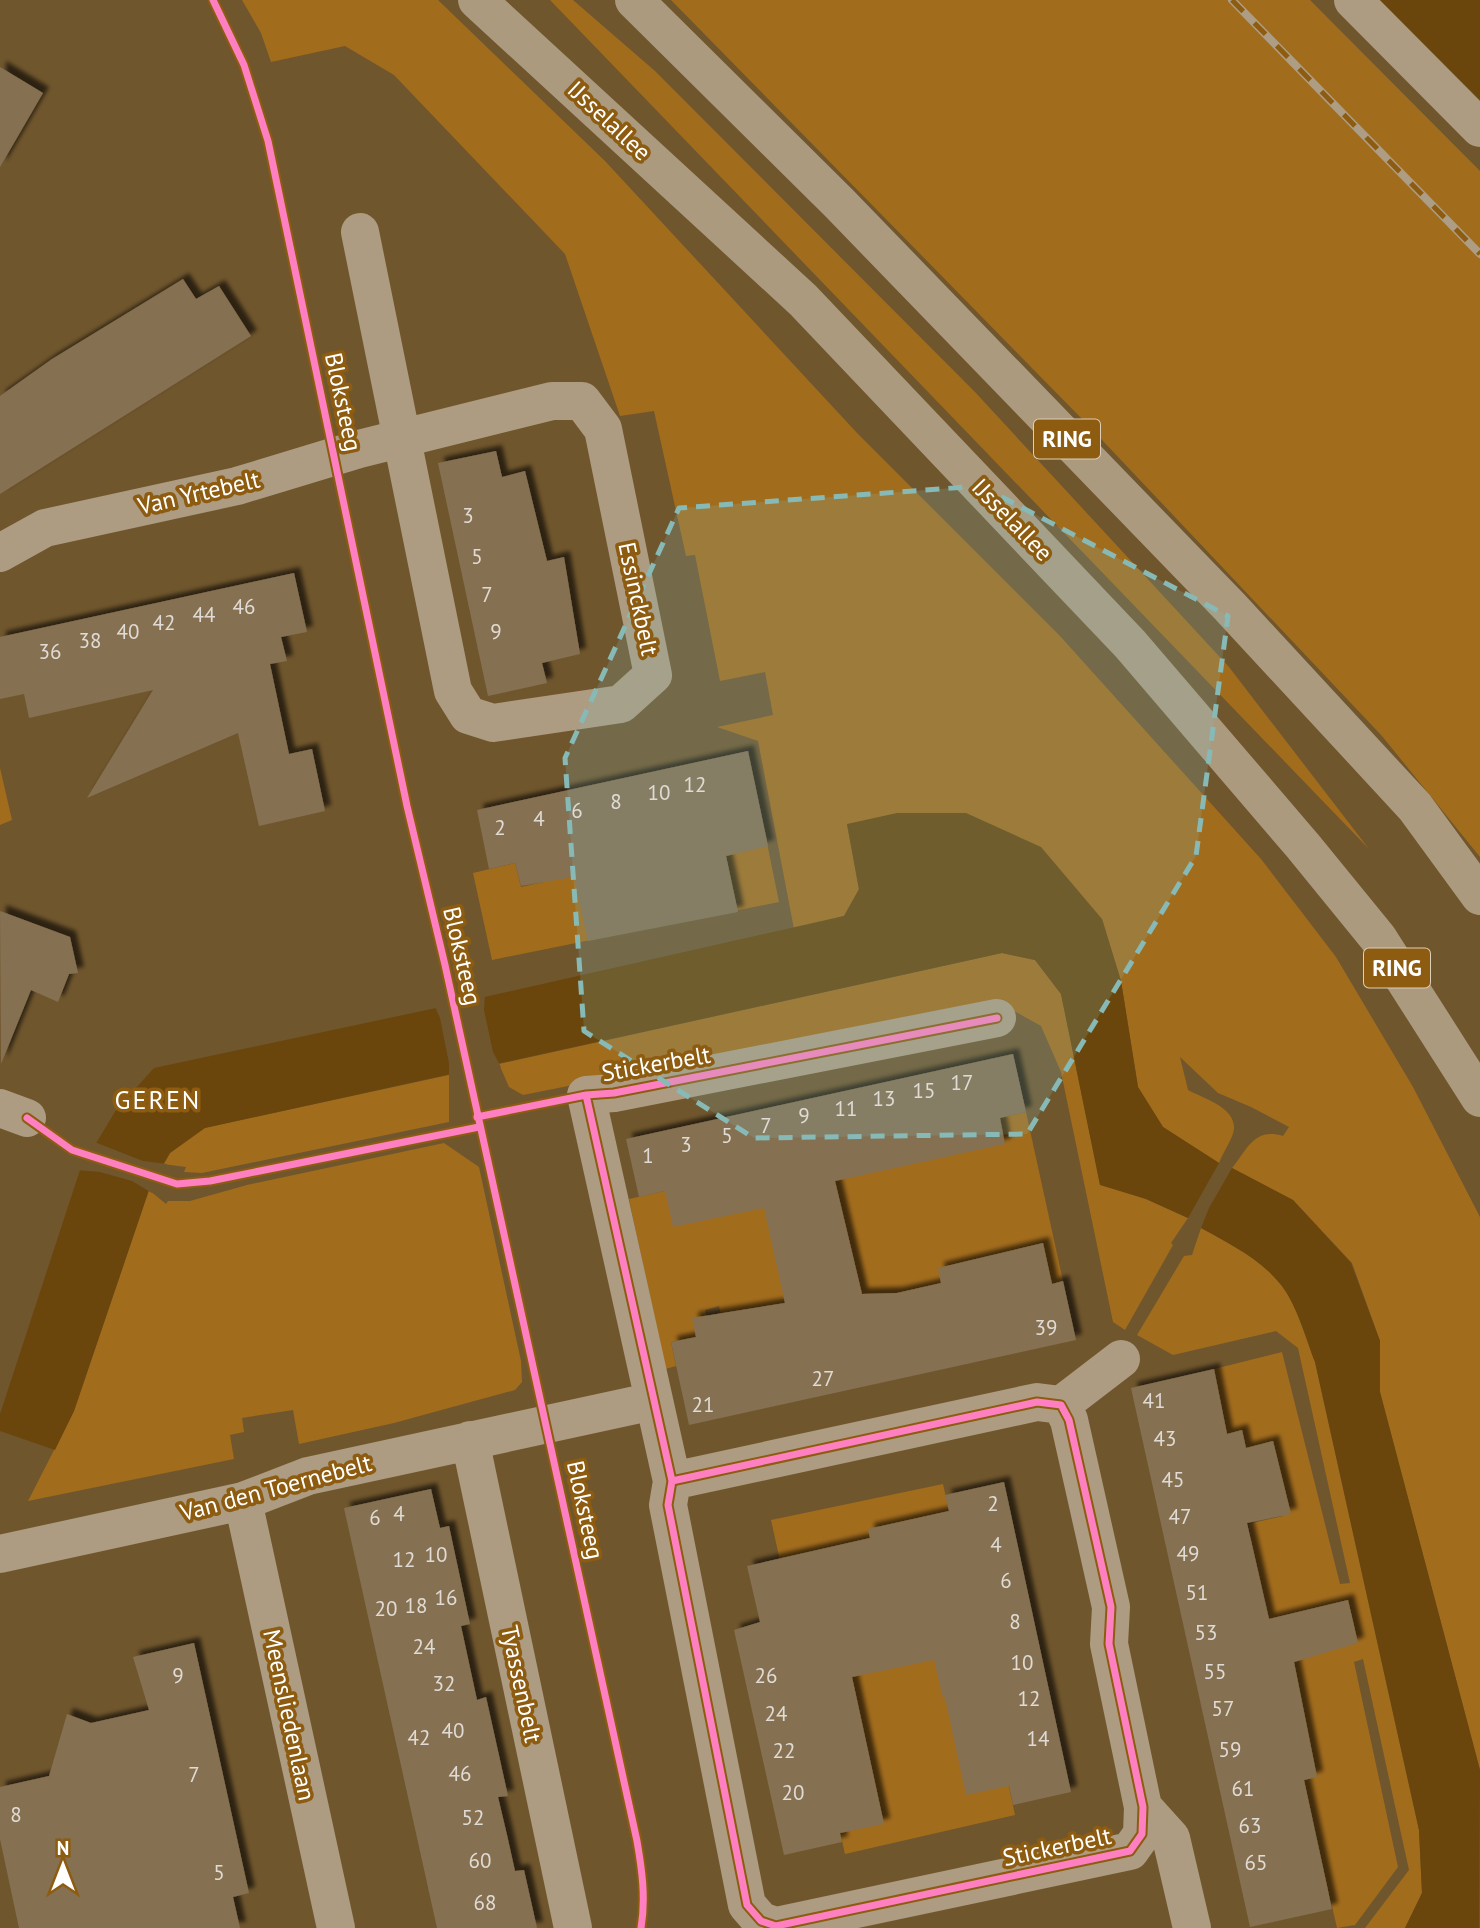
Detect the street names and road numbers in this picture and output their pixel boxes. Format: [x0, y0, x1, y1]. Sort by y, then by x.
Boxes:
street label: IJsselallee [561, 74, 658, 167]
street label: Bloksteeg [318, 350, 369, 454]
road number: RING [1034, 420, 1100, 458]
street label: Van Yrtebelt [134, 463, 263, 522]
street label: IJsselallee [965, 472, 1059, 568]
street label: Essinckbelt [611, 539, 666, 658]
street label: Bloksteeg [436, 904, 489, 1008]
road number: RING [1364, 948, 1430, 987]
street label: Stickerbelt [599, 1039, 713, 1088]
street label: Van den Toernebelt [176, 1447, 375, 1528]
street label: Bloksteeg [560, 1458, 611, 1562]
street label: Tyassenbelt [494, 1622, 549, 1745]
street label: Meensliedenlaan [256, 1626, 323, 1803]
street label: Stickerbelt [1000, 1820, 1114, 1873]

